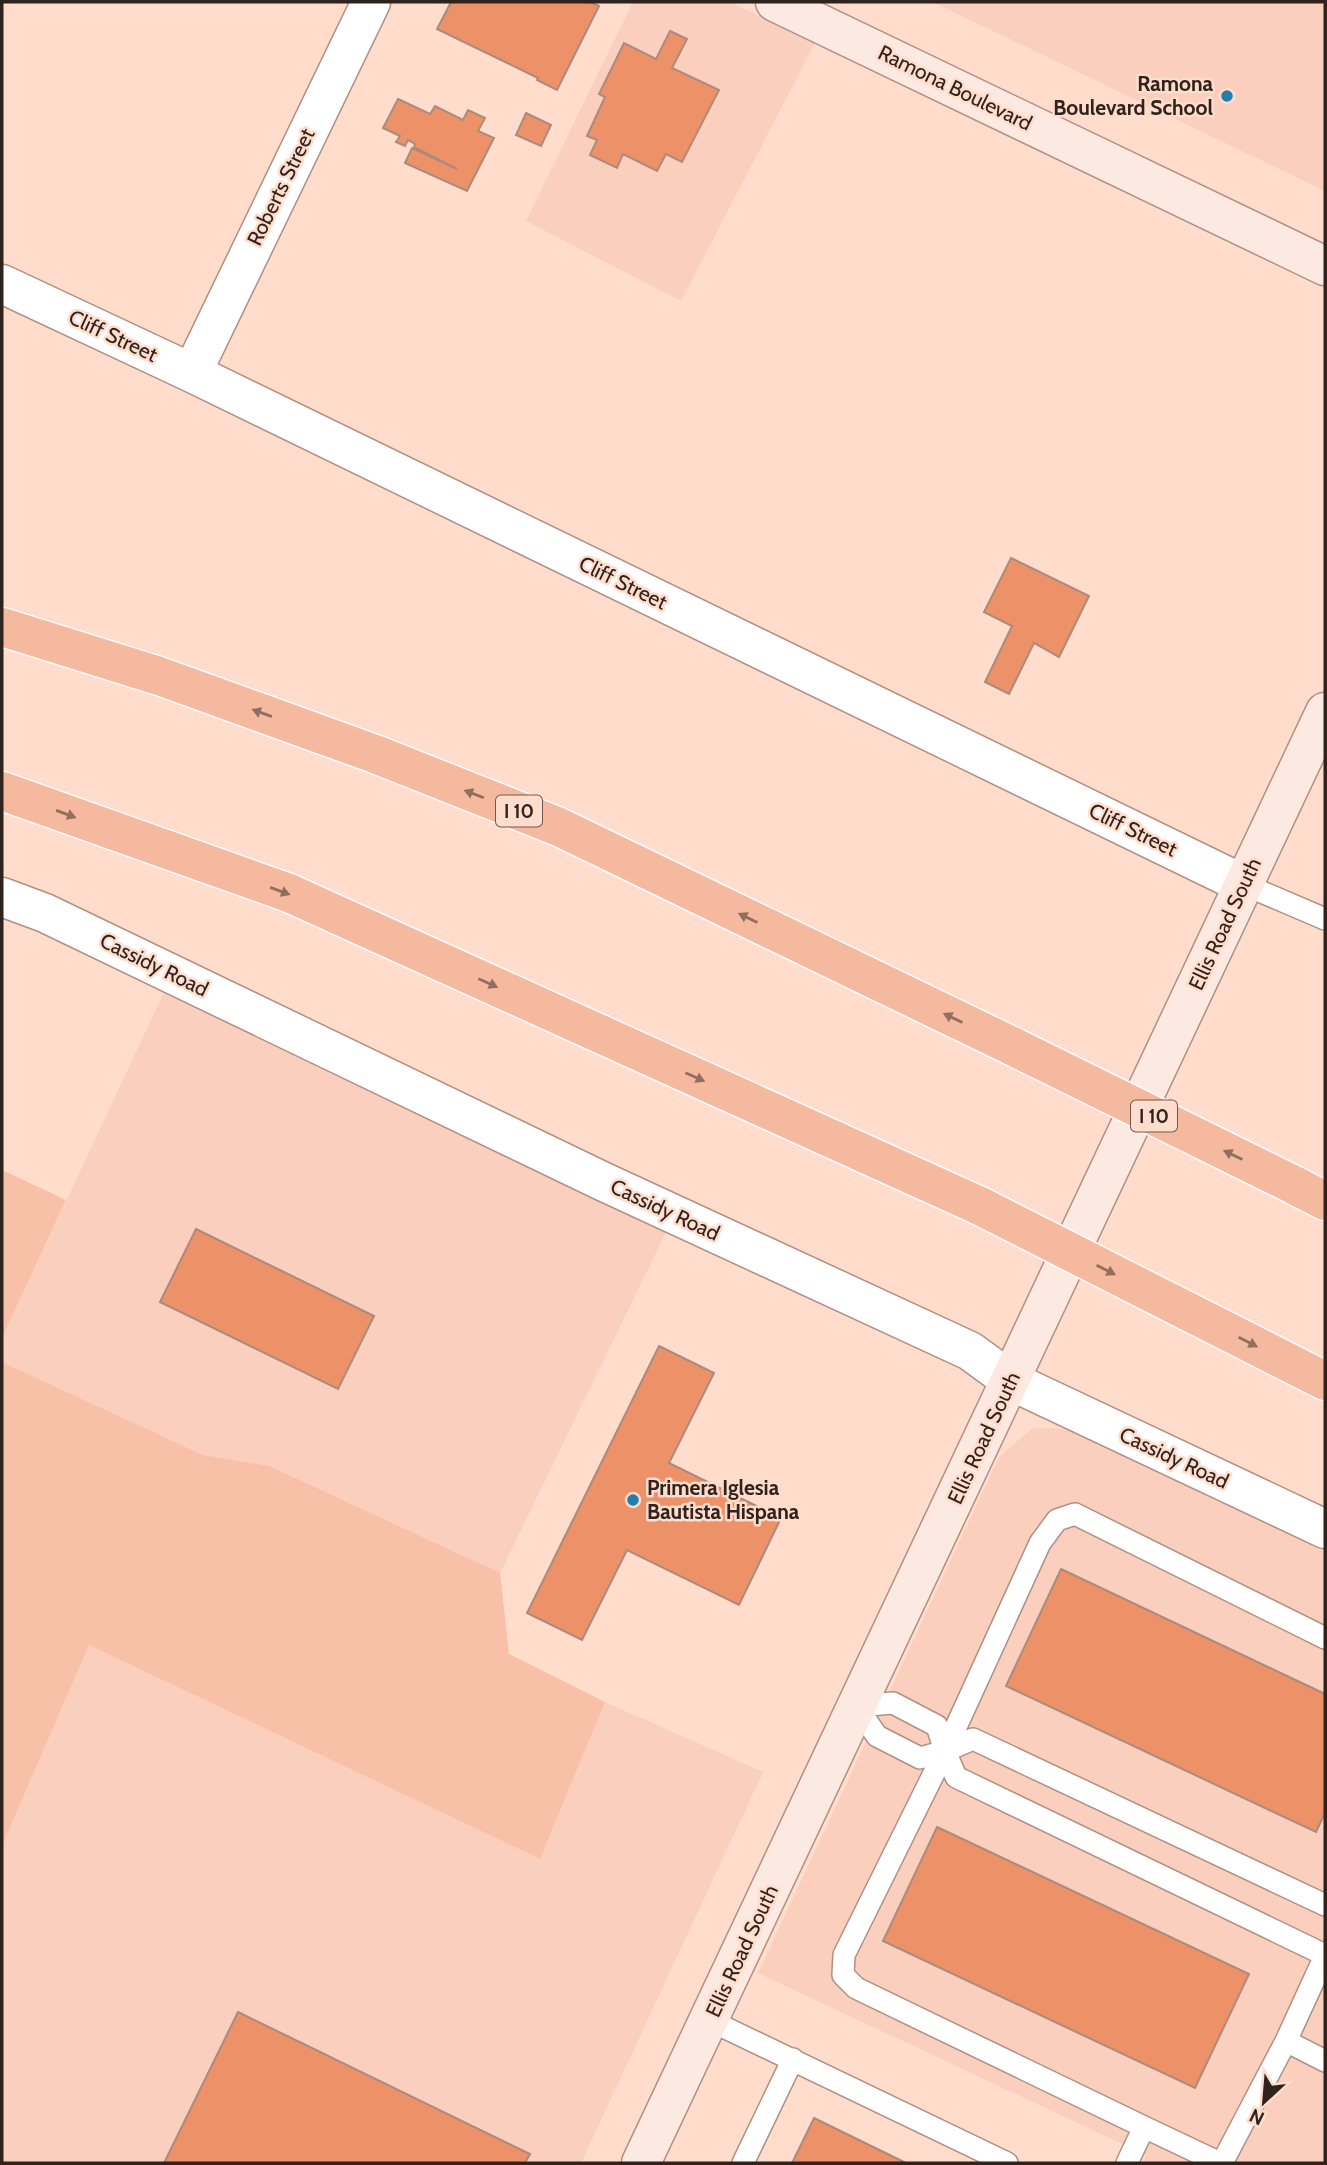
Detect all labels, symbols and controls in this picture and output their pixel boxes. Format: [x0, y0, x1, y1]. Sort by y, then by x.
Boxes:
street label: Ramona Boulevard [874, 39, 1036, 136]
place label: Ramona Boulevard School [1053, 71, 1214, 120]
marker: Ramona Boulevard School [1219, 88, 1235, 104]
street label: Roberts Street [241, 124, 320, 249]
street label: Cliff Street [65, 304, 162, 367]
street label: Cliff Street [575, 551, 671, 615]
one-way arrow [251, 708, 272, 719]
one-way arrow [464, 788, 485, 799]
road number: I 10 [496, 796, 542, 826]
street label: Cliff Street [1085, 798, 1181, 862]
one-way arrow [56, 809, 77, 820]
street label: Ellis Road South [1183, 854, 1266, 994]
one-way arrow [270, 885, 291, 896]
one-way arrow [738, 913, 758, 924]
street label: Cassidy Road [96, 928, 212, 1002]
one-way arrow [478, 977, 498, 989]
one-way arrow [943, 1012, 963, 1023]
one-way arrow [685, 1071, 705, 1083]
road number: I 10 [1131, 1100, 1177, 1132]
one-way arrow [1223, 1149, 1243, 1161]
street label: Cassidy Road [607, 1173, 724, 1246]
one-way arrow [1096, 1264, 1116, 1275]
one-way arrow [1238, 1336, 1258, 1347]
street label: Ellis Road South [942, 1368, 1025, 1508]
street label: Cassidy Road [1116, 1421, 1233, 1494]
place label: Primera Iglesia Bautista Hispana [647, 1475, 800, 1524]
marker: Primera Iglesia Bautista Hispana [625, 1492, 641, 1508]
street label: Ellis Road South [700, 1881, 783, 2021]
north arrow [1229, 2067, 1299, 2137]
text: N [1246, 2104, 1268, 2130]

